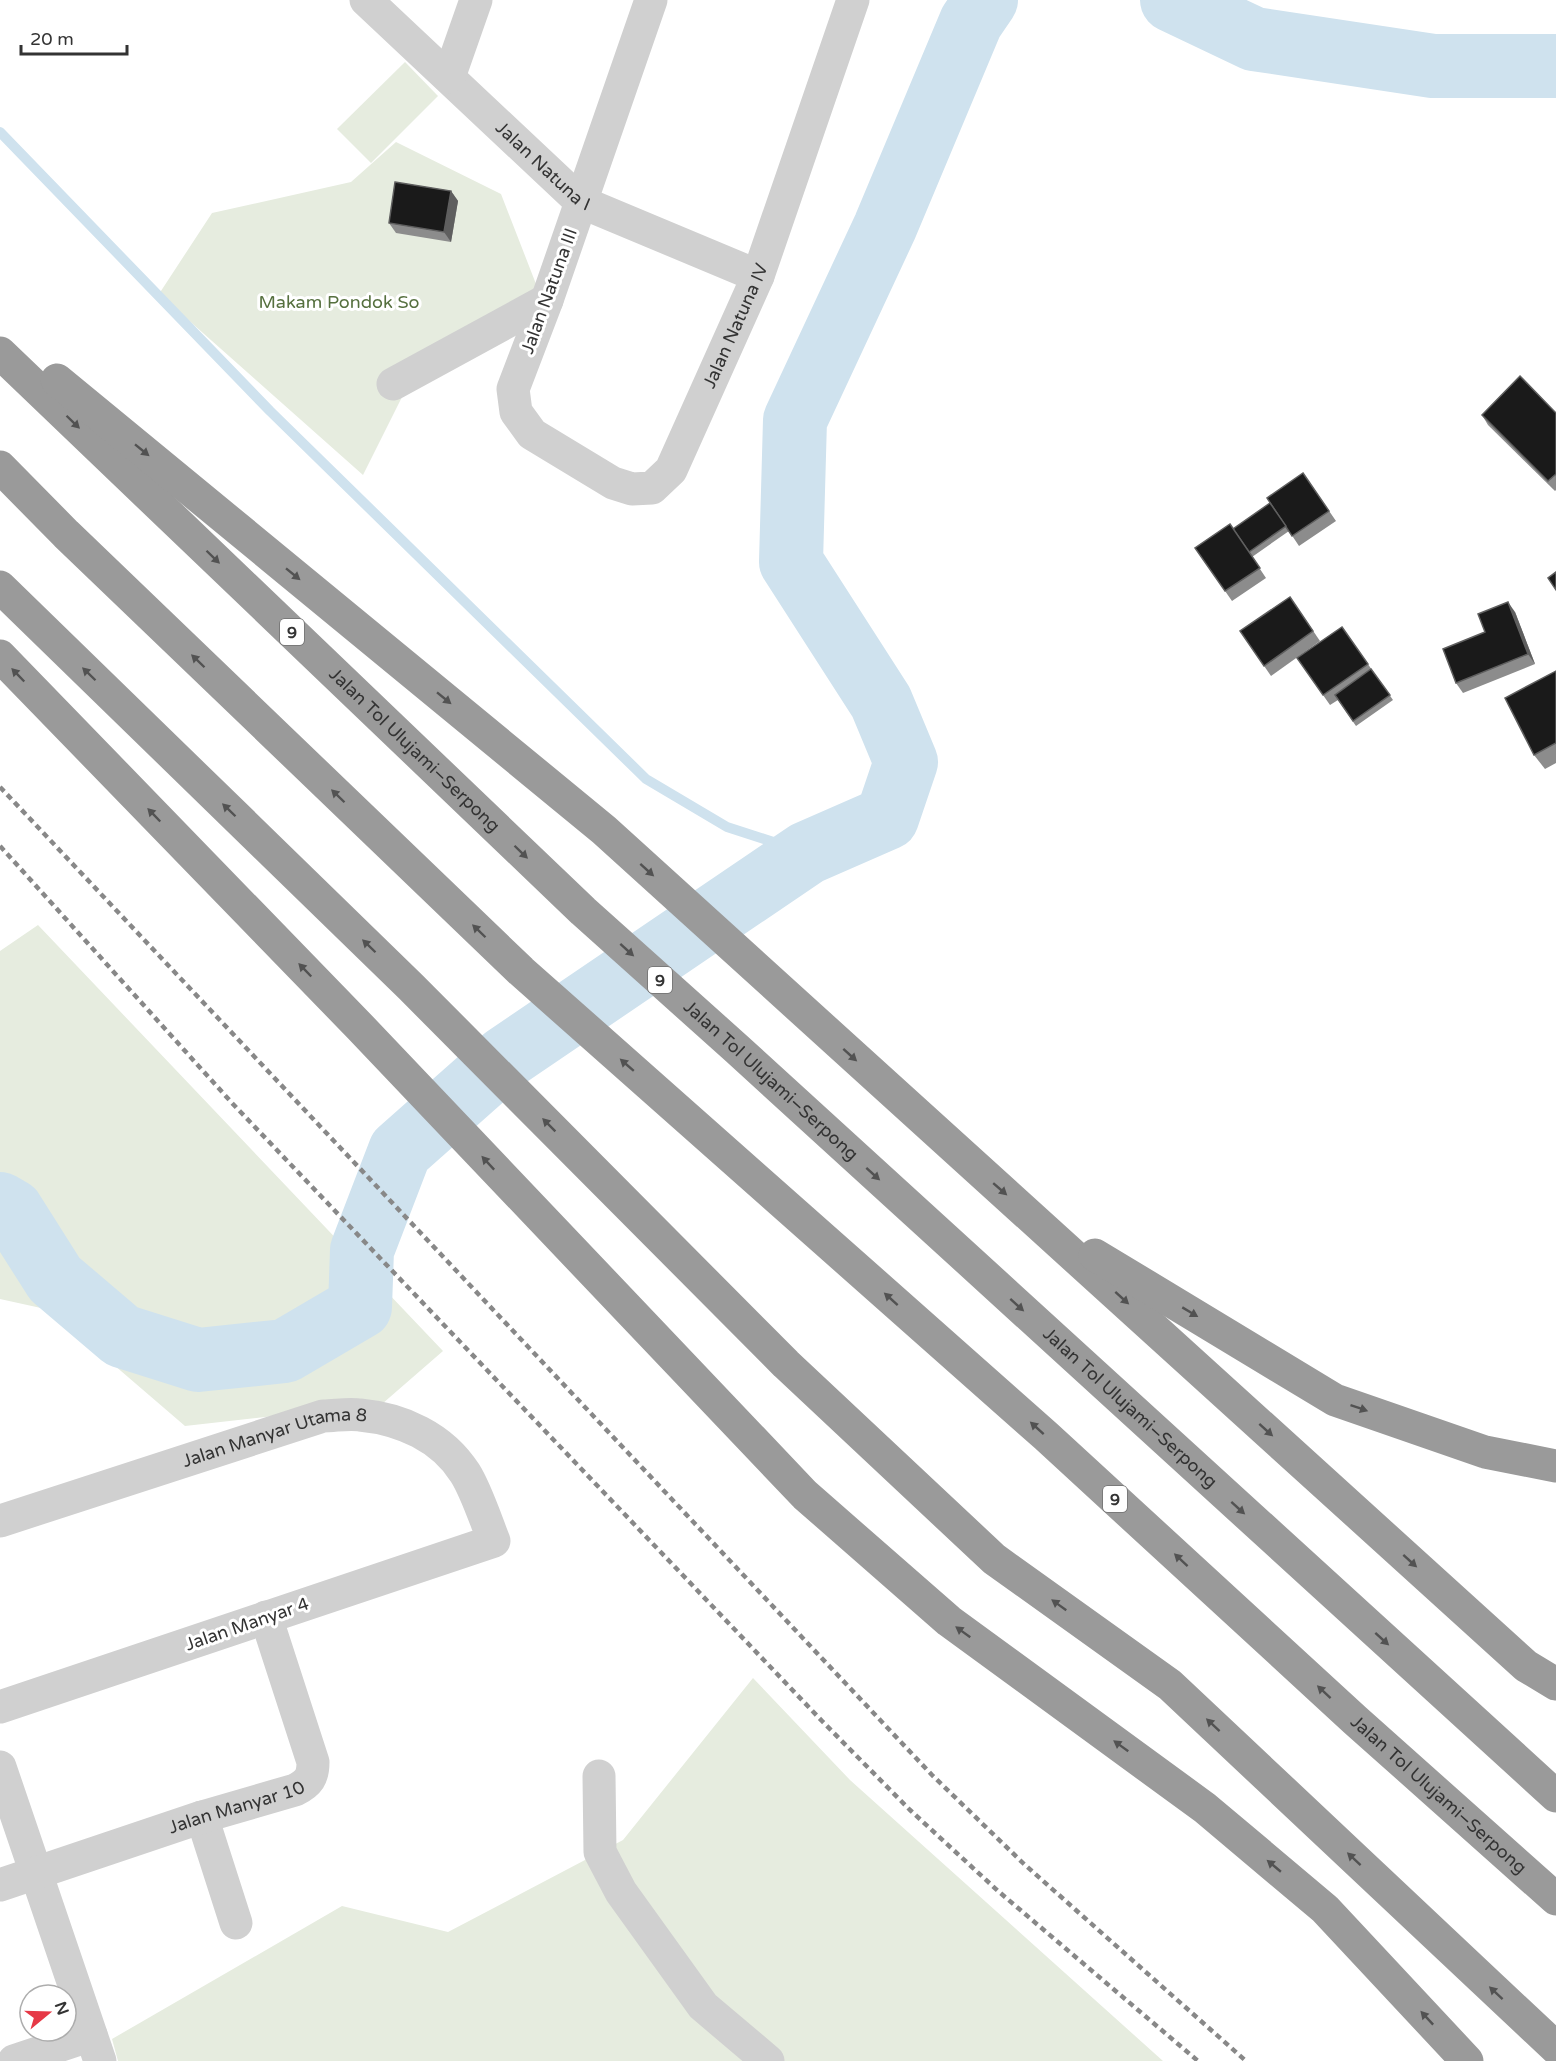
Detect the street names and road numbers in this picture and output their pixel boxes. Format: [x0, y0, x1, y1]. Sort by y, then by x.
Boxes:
street label: Jalan Natuna I [491, 117, 594, 216]
street label: Jalan Natuna III [516, 225, 582, 357]
street label: Jalan Natuna IV [698, 260, 773, 392]
road number: 9 [280, 619, 304, 645]
street label: Jalan Tol Ulujami–Serpong [325, 663, 505, 837]
road number: 9 [648, 967, 672, 993]
street label: Jalan Tol Ulujami–Serpong [679, 996, 863, 1165]
street label: Jalan Tol Ulujami–Serpong [1039, 1323, 1222, 1493]
street label: Jalan Manyar Utama 8 [179, 1403, 368, 1472]
road number: 9 [1103, 1486, 1127, 1512]
street label: Jalan Manyar 4 [182, 1593, 312, 1655]
street label: Jalan Tol Ulujami–Serpong [1346, 1710, 1531, 1879]
street label: Jalan Manyar 10 [166, 1776, 309, 1838]

